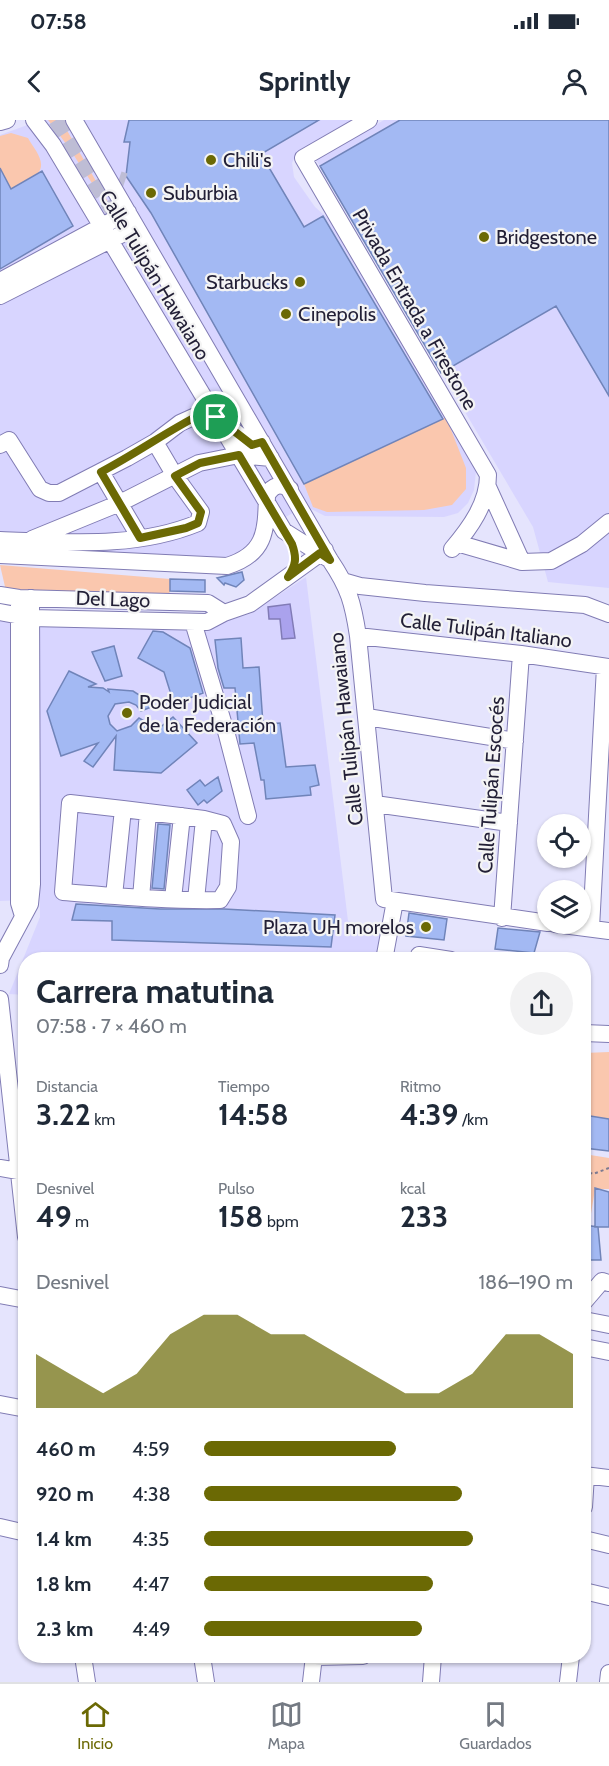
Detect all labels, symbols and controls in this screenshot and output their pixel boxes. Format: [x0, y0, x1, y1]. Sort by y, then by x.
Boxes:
text: 07:58 [30, 8, 87, 35]
icon: back [18, 65, 51, 98]
text: Sprintly [259, 65, 350, 98]
icon: person [558, 65, 591, 98]
place label: Chili's [223, 148, 271, 172]
marker: Chili's [204, 153, 218, 167]
place label: Suburbia [163, 181, 238, 205]
street label: Calle Tulipán Hawaiano [95, 186, 215, 364]
marker: Suburbia [144, 186, 158, 200]
street label: Privada Entrada a Firestone [348, 204, 482, 414]
place label: Bridgestone [496, 225, 597, 249]
marker: Bridgestone [477, 230, 491, 244]
place label: Starbucks [206, 270, 288, 294]
marker: Starbucks [293, 275, 307, 289]
place label: Cinepolis [298, 302, 376, 326]
marker: Cinepolis [279, 307, 293, 321]
pin [190, 391, 241, 442]
icon: arrive [199, 400, 232, 433]
street label: Del Lago [75, 586, 151, 612]
street label: Calle Tulipán Italiano [399, 608, 573, 652]
street label: Calle Tulipán Hawaiano [324, 631, 368, 827]
place label: Poder Judicial de la Federación [139, 690, 276, 737]
street label: Calle Tulipán Escocés [473, 696, 509, 874]
marker: Poder Judicial de la Federación [120, 706, 134, 720]
map controls [537, 814, 591, 934]
button: locate [537, 814, 591, 868]
button: layers [537, 880, 591, 934]
place label: Plaza UH morelos [263, 915, 414, 939]
marker: Plaza UH morelos [419, 920, 433, 934]
text: Carrera matutina [36, 971, 274, 1011]
button: share [510, 972, 573, 1035]
text: 07:58 · 7 × 460 m [36, 1014, 187, 1038]
text: Distancia [36, 1077, 98, 1096]
text: Tiempo [218, 1077, 270, 1096]
text: Ritmo [400, 1077, 441, 1096]
text: 3.22 [36, 1096, 91, 1133]
text: 14:58 [218, 1096, 289, 1133]
text: 4:39 [400, 1096, 458, 1133]
text: km [91, 1110, 115, 1129]
text: /km [458, 1110, 488, 1129]
text: Desnivel [36, 1179, 94, 1198]
text: Pulso [218, 1179, 255, 1198]
text: kcal [400, 1179, 426, 1198]
text: 49 [36, 1198, 72, 1235]
text: 158 [218, 1198, 263, 1235]
text: 233 [400, 1198, 448, 1235]
text: m [72, 1212, 89, 1231]
text: bpm [263, 1212, 299, 1231]
text: Desnivel [36, 1270, 109, 1294]
text: 186–190 m [479, 1270, 573, 1294]
text: 460 m [36, 1437, 96, 1461]
text: 4:59 [132, 1437, 170, 1461]
text: 920 m [36, 1482, 94, 1506]
text: 4:38 [132, 1482, 171, 1506]
text: 1.4 km [36, 1527, 92, 1551]
text: 4:35 [132, 1527, 169, 1551]
text: 1.8 km [36, 1572, 91, 1596]
text: 4:47 [132, 1572, 169, 1596]
text: 2.3 km [36, 1617, 93, 1641]
text: 4:49 [132, 1617, 171, 1641]
tab: Inicio [77, 1698, 113, 1753]
tab: Mapa [268, 1698, 305, 1753]
tab: Guardados [459, 1698, 532, 1753]

